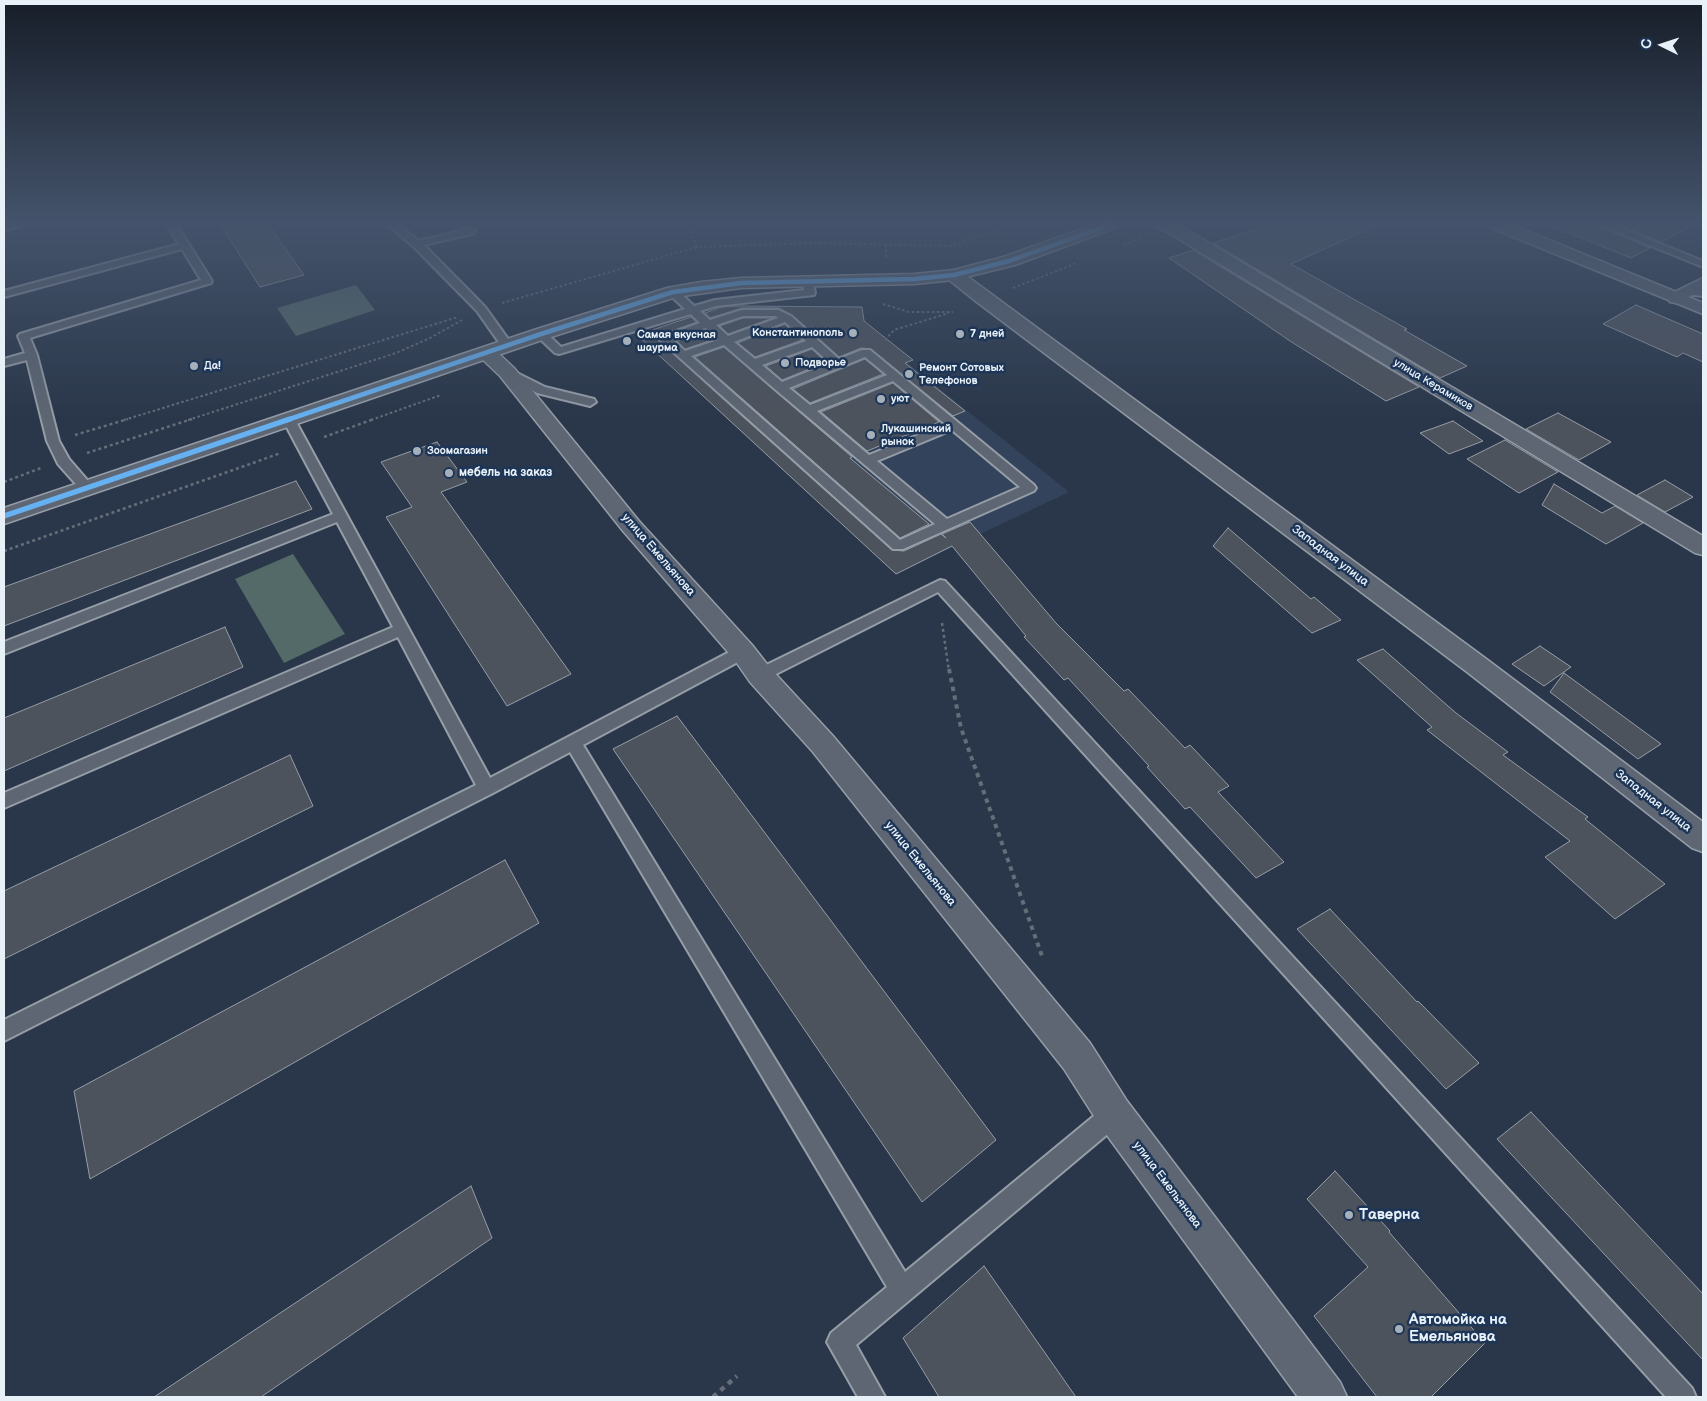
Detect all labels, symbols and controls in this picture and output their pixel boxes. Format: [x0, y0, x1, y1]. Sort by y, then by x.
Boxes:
north arrow [1637, 20, 1687, 70]
text: С [1638, 38, 1655, 49]
place label: Константинополь [752, 326, 843, 340]
marker: Константинополь [847, 327, 859, 339]
place label: 7 дней [970, 327, 1004, 341]
place label: Самая вкусная шаурма [637, 328, 716, 354]
marker: 7 дней [954, 328, 966, 340]
marker: Самая вкусная шаурма [621, 335, 633, 347]
place label: Подворье [795, 356, 846, 370]
street label: улица Керамиков [1391, 356, 1475, 414]
marker: Подворье [779, 357, 791, 369]
place label: Да! [204, 359, 221, 373]
marker: Да! [188, 360, 200, 372]
place label: Ремонт Сотовых Телефонов [919, 361, 1004, 387]
marker: Ремонт Сотовых Телефонов [903, 368, 915, 380]
place label: уют [891, 392, 909, 406]
marker: уют [875, 393, 887, 405]
place label: Лукашинский рынок [881, 422, 951, 448]
marker: Лукашинский рынок [865, 429, 877, 441]
place label: Зоомагазин [427, 444, 488, 458]
marker: Зоомагазин [411, 445, 423, 457]
place label: мебель на заказ [459, 466, 552, 480]
marker: мебель на заказ [443, 467, 455, 479]
street label: улица Емельянова [618, 511, 698, 599]
street label: Западная улица [1289, 522, 1371, 590]
street label: Западная улица [1612, 767, 1694, 835]
street label: улица Емельянова [881, 819, 959, 909]
street label: улица Емельянова [1130, 1139, 1204, 1231]
place label: Таверна [1359, 1206, 1419, 1224]
marker: Таверна [1343, 1209, 1355, 1221]
place label: Автомойка на Емельянова [1409, 1311, 1507, 1346]
marker: Автомойка на Емельянова [1393, 1323, 1405, 1335]

